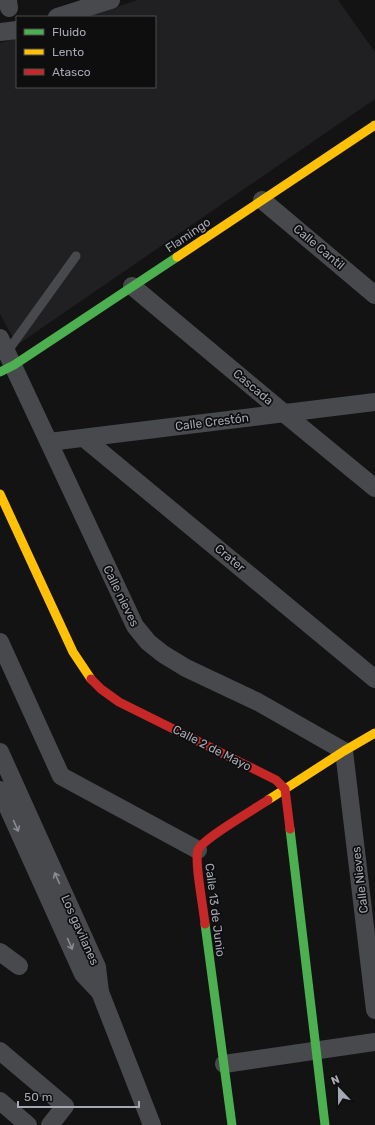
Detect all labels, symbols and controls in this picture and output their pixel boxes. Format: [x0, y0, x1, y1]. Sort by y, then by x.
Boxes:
legend [16, 16, 156, 88]
text: Fluido [52, 25, 86, 39]
text: Lento [52, 45, 84, 59]
text: Atasco [52, 65, 91, 79]
street label: Flamingo [163, 215, 213, 255]
street label: Calle Cantil [291, 222, 347, 272]
street label: Cascada [230, 366, 276, 408]
street label: Calle Crestón [174, 411, 250, 433]
street label: Crater [212, 541, 248, 575]
street label: Calle nieves [100, 563, 142, 629]
street label: Calle 2 de Mayo [170, 722, 254, 774]
one-way arrow [13, 819, 20, 831]
street label: Calle Nieves [349, 846, 371, 914]
street label: Calle 13 de Junio [202, 862, 228, 958]
one-way arrow [53, 872, 60, 884]
street label: Los gavilanes [58, 893, 102, 967]
one-way arrow [66, 938, 74, 950]
north arrow [319, 1069, 359, 1109]
text: N [329, 1073, 342, 1088]
scale bar [18, 1083, 139, 1109]
text: 50 m [24, 1090, 52, 1104]

